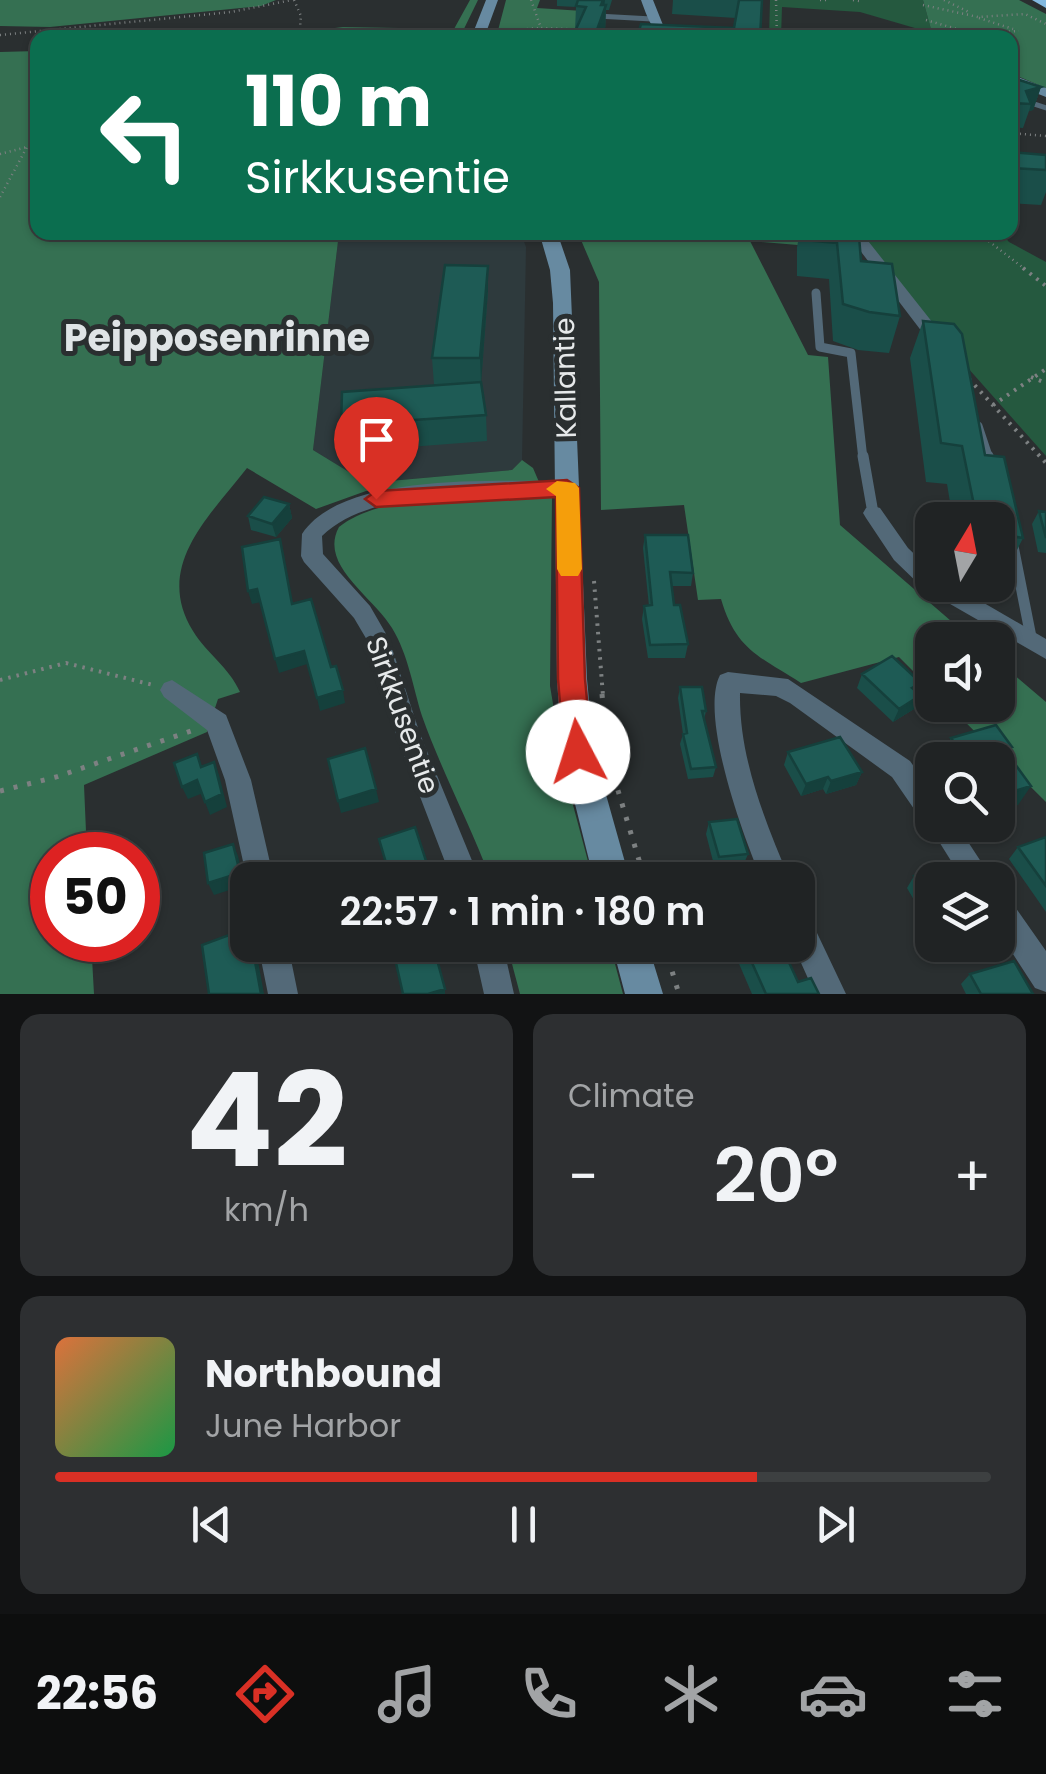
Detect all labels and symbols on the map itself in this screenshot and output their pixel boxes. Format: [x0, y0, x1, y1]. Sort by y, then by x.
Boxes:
district label: Peipposenrinne [64, 311, 370, 364]
street label: Kallantie [545, 317, 586, 439]
pin [334, 397, 419, 500]
north arrow [915, 502, 1015, 602]
street label: Sirkkusentie [356, 631, 449, 799]
position arrow [526, 700, 630, 804]
speed limit sign: 50 [30, 832, 160, 962]

